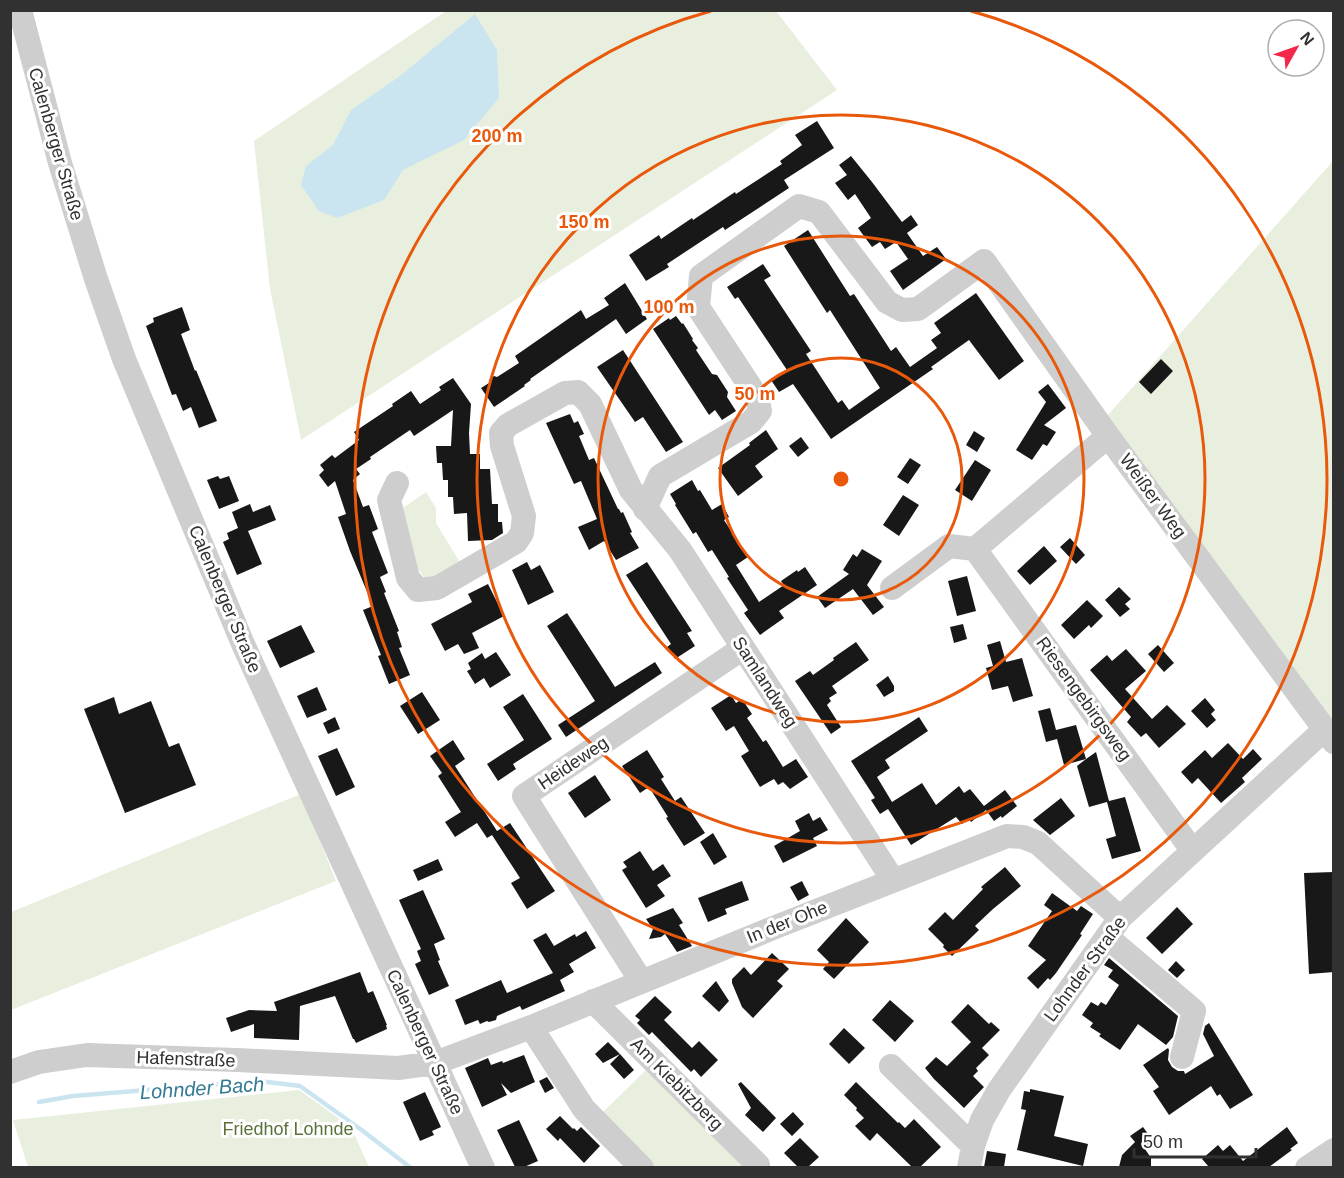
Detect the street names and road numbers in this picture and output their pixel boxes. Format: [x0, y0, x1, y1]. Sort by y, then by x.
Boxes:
street label: Calenberger Straße [25, 65, 87, 223]
street label: Weißer Weg [1116, 450, 1190, 542]
street label: Calenberger Straße [185, 522, 265, 676]
street label: Samlandweg [728, 633, 802, 731]
street label: Riesengebirgsweg [1032, 633, 1136, 765]
street label: Heideweg [534, 732, 612, 794]
street label: In der Ohe [744, 897, 830, 947]
street label: Lohnder Straße [1040, 913, 1130, 1025]
street label: Calenberger Straße [383, 966, 467, 1118]
street label: Am Kiebitzberg [627, 1034, 727, 1134]
street label: Hafenstraße [136, 1047, 236, 1071]

